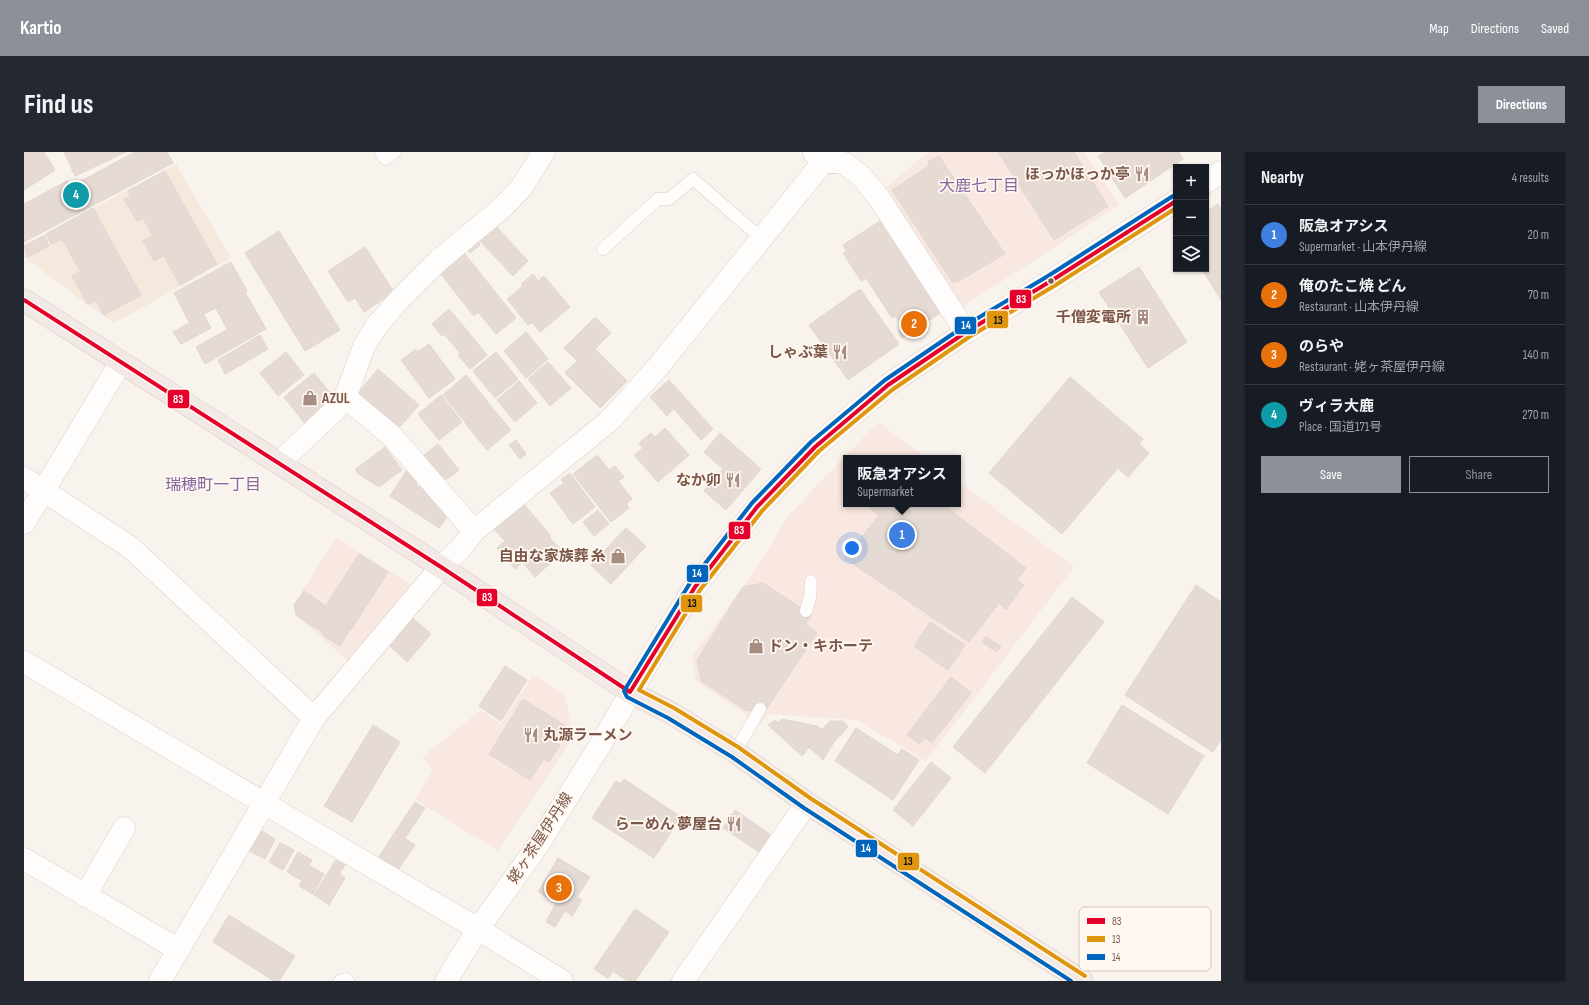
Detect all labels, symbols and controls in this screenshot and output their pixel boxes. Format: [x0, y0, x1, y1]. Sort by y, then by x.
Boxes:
text: Kartio [20, 17, 62, 40]
text: Map [1429, 20, 1449, 37]
text: Directions [1471, 20, 1519, 37]
text: Saved [1541, 20, 1569, 37]
button: Directions [1478, 86, 1565, 123]
text: Find us [24, 88, 93, 121]
map controls [1173, 164, 1209, 272]
button: + [1173, 164, 1209, 200]
place label: ほっかほっか亭 [1025, 165, 1130, 184]
restaurant icon: ほっかほっか亭 [1133, 165, 1151, 183]
text: Nearby [1261, 168, 1304, 188]
text: 4 results [1512, 170, 1549, 186]
district label: 大鹿七丁目 [939, 177, 1019, 196]
pin: 4 [63, 180, 89, 210]
button: − [1173, 200, 1209, 236]
text: 阪急オアシス [1299, 217, 1388, 236]
text: 1 [1271, 227, 1277, 243]
text: 20 m [1527, 227, 1549, 243]
button: layers [1173, 236, 1209, 272]
text: Supermarket · 山本伊丹線 [1299, 239, 1427, 255]
unlabelled marker [1046, 276, 1056, 286]
text: 俺のたこ焼 どん [1299, 277, 1406, 296]
text: 2 [1271, 287, 1277, 303]
text: 70 m [1528, 287, 1549, 303]
line badge: 83 [1009, 289, 1032, 309]
text: 83 [1016, 293, 1026, 306]
text: Restaurant · 山本伊丹線 [1299, 299, 1419, 315]
place label: 千僧変電所 [1056, 308, 1131, 327]
building icon: 千僧変電所 [1134, 308, 1152, 326]
pin: 2 [901, 309, 927, 339]
line badge: 13 [986, 310, 1009, 329]
text: 13 [993, 314, 1003, 327]
line badge: 14 [954, 316, 977, 335]
text: 14 [961, 319, 971, 332]
text: のらや [1299, 337, 1344, 356]
place label: しゃぶ葉 [768, 343, 828, 362]
restaurant icon: しゃぶ葉 [831, 343, 849, 361]
text: 3 [1271, 347, 1277, 363]
text: 140 m [1523, 347, 1549, 363]
text: Restaurant · 姥ヶ茶屋伊丹線 [1299, 359, 1445, 375]
line badge: 83 [167, 389, 190, 409]
shop icon: AZUL [301, 389, 319, 407]
place label: AZUL [321, 389, 350, 408]
text: 83 [173, 393, 183, 406]
text: ヴィラ大鹿 [1299, 397, 1374, 416]
text: 4 [1271, 407, 1277, 423]
text: 270 m [1522, 407, 1549, 423]
text: Place · 国道171号 [1299, 419, 1382, 435]
popup [843, 455, 961, 507]
button: Save [1261, 456, 1401, 493]
button: Share [1409, 456, 1549, 493]
text: 阪急オアシス [857, 465, 947, 484]
place label: なか卯 [676, 471, 721, 490]
restaurant icon: なか卯 [724, 471, 742, 489]
district label: 瑞穂町一丁目 [165, 476, 261, 495]
text: Supermarket [857, 484, 914, 500]
pin: 1 [889, 520, 915, 550]
line badge: 83 [728, 521, 751, 540]
text: 83 [734, 524, 744, 537]
your location [842, 538, 862, 558]
place label: 自由な家族葬 糸 [499, 547, 606, 566]
shop icon: 自由な家族葬 糸 [609, 547, 627, 565]
line badge: 14 [686, 564, 709, 583]
text: 14 [692, 567, 702, 580]
line badge: 83 [476, 588, 498, 607]
text: 83 [482, 591, 492, 604]
line badge: 13 [680, 594, 703, 613]
text: 13 [687, 597, 697, 610]
shop icon: ドン・キホーテ [747, 637, 765, 655]
place label: ドン・キホーテ [768, 637, 873, 656]
restaurant icon: 丸源ラーメン [522, 726, 540, 744]
place label: 丸源ラーメン [543, 726, 632, 745]
street label: 姥ヶ茶屋伊丹線 [504, 789, 577, 887]
place label: らーめん 夢屋台 [615, 815, 722, 834]
restaurant icon: らーめん 夢屋台 [725, 815, 743, 833]
line badge: 14 [855, 839, 878, 858]
text: 14 [861, 842, 871, 855]
line badge: 13 [897, 852, 920, 871]
text: 13 [903, 855, 913, 868]
pin: 3 [546, 873, 572, 903]
legend [1079, 907, 1211, 971]
text: 83 [1112, 915, 1122, 928]
text: 13 [1112, 933, 1121, 946]
text: 14 [1112, 951, 1121, 964]

